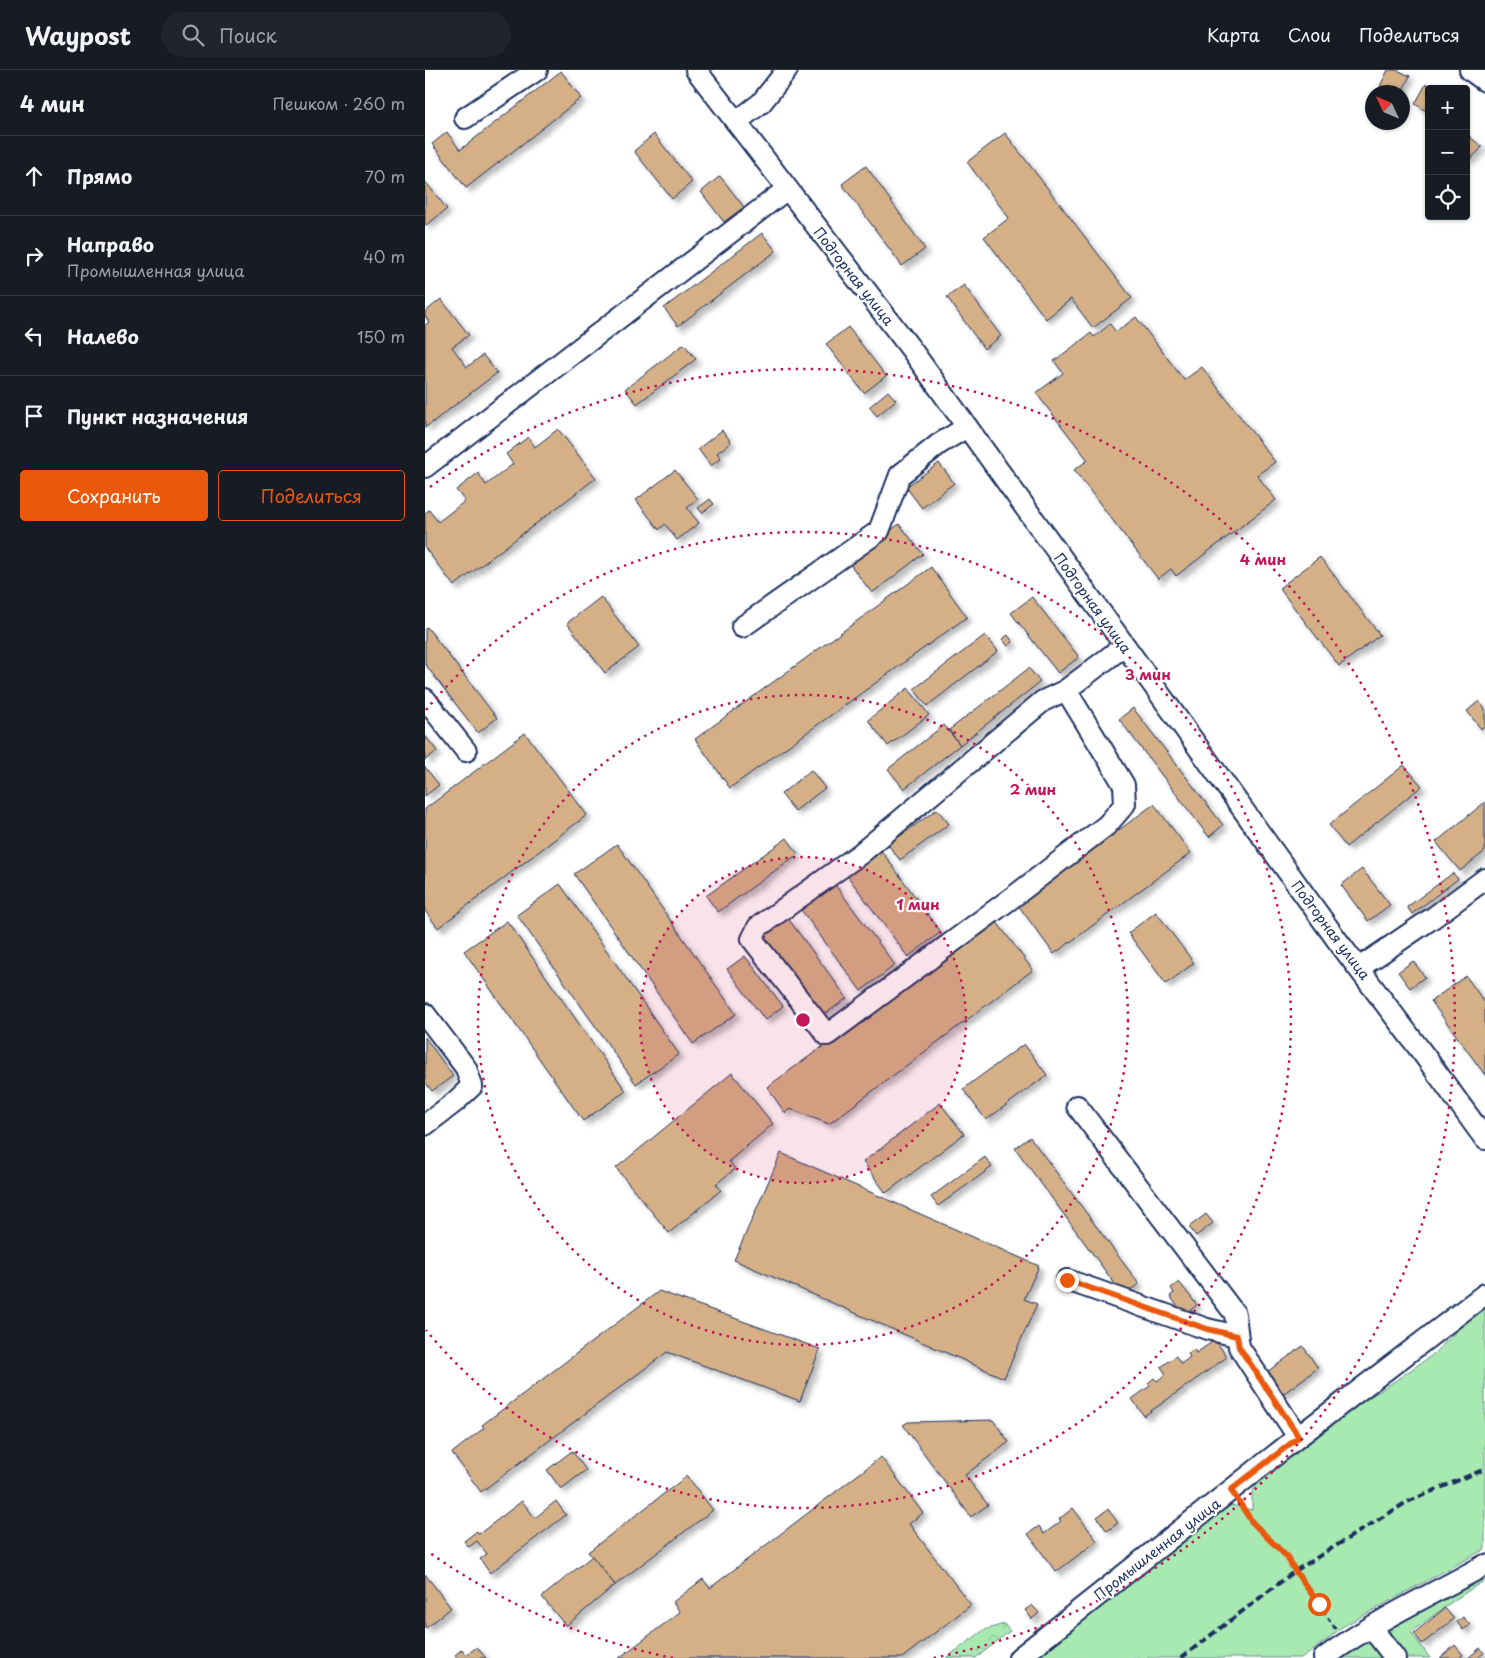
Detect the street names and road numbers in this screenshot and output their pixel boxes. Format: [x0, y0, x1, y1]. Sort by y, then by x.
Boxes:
street label: Подгорная улица [809, 222, 899, 330]
street label: Подгорная улица [1049, 548, 1137, 658]
street label: Подгорная улица [1287, 876, 1376, 984]
street label: Промышленная улица [1089, 1493, 1225, 1605]

